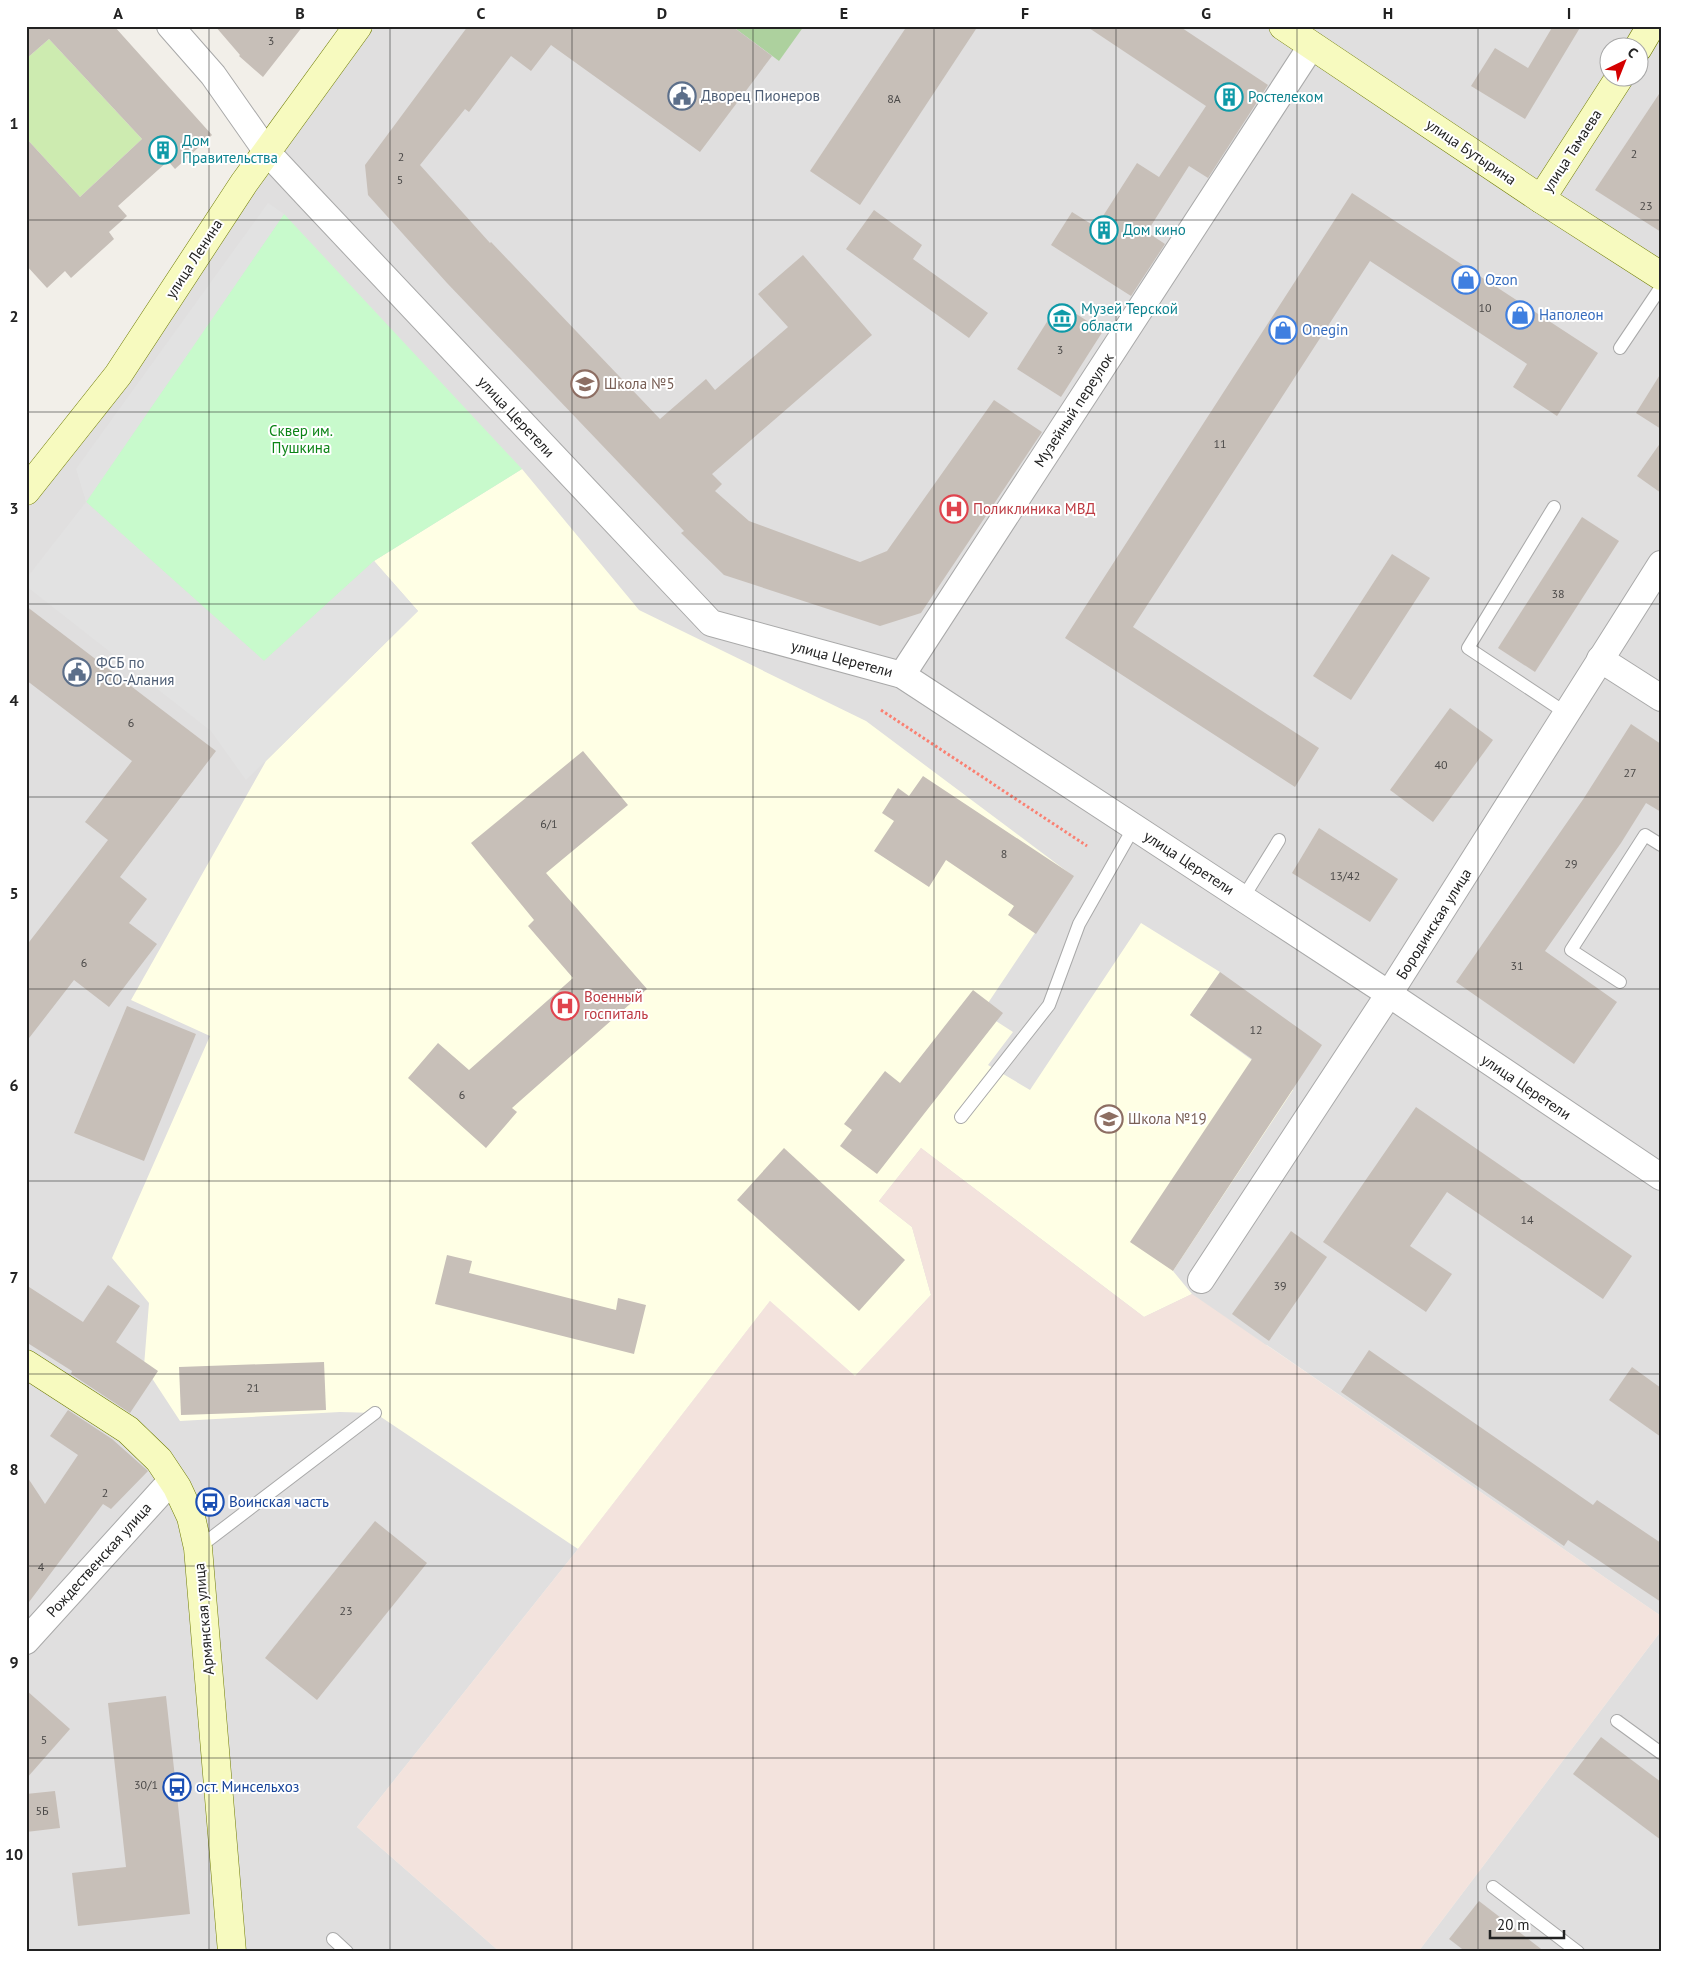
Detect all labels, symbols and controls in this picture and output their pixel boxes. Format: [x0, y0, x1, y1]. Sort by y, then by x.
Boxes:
text: A [113, 3, 123, 23]
text: B [295, 3, 305, 23]
text: C [477, 3, 486, 23]
text: D [657, 3, 667, 23]
text: E [840, 3, 848, 23]
text: F [1021, 3, 1029, 23]
text: G [1201, 3, 1211, 23]
text: H [1383, 3, 1393, 23]
text: I [1567, 3, 1571, 23]
house number: 3 [268, 33, 274, 48]
north arrow [1600, 38, 1650, 88]
text: С [1624, 43, 1642, 62]
public building icon: Дворец Пионеров [667, 81, 697, 111]
building icon: Ростелеком [1214, 82, 1244, 112]
place label: Дворец Пионеров [701, 86, 820, 105]
place label: Ростелеком [1248, 87, 1323, 106]
house number: 8А [887, 91, 901, 106]
street label: улица Тамаева [1538, 106, 1606, 196]
text: 1 [9, 113, 19, 133]
street label: улица Бутырина [1422, 114, 1520, 189]
place label: Дом Правительства [182, 131, 278, 167]
building icon: Дом Правительства [148, 135, 178, 165]
house number: 2 [1631, 146, 1637, 161]
house number: 2 [398, 149, 404, 164]
house number: 5 [397, 172, 403, 187]
house number: 23 [1639, 198, 1653, 213]
street label: улица Ленина [161, 215, 226, 302]
building icon: Дом кино [1089, 215, 1119, 245]
place label: Дом кино [1123, 220, 1186, 239]
shop icon: Ozon [1451, 265, 1481, 295]
place label: Ozon [1485, 270, 1518, 289]
place label: Музей Терской области [1081, 299, 1178, 335]
house number: 10 [1478, 300, 1492, 315]
shop icon: Наполеон [1505, 300, 1535, 330]
museum icon: Музей Терской области [1047, 303, 1077, 333]
place label: Наполеон [1539, 305, 1604, 324]
text: 2 [9, 306, 19, 326]
shop icon: Onegin [1268, 315, 1298, 345]
place label: Onegin [1302, 320, 1348, 339]
house number: 3 [1057, 342, 1063, 357]
street label: Музейный переулок [1030, 348, 1118, 470]
school or university icon: Школа №5 [570, 369, 600, 399]
street label: улица Церетели [474, 372, 559, 461]
place label: Школа №5 [604, 374, 675, 393]
park label: Сквер им. Пушкина [269, 421, 333, 457]
house number: 11 [1213, 436, 1227, 451]
hospital icon: Поликлиника МВД [939, 494, 969, 524]
text: 3 [9, 498, 19, 518]
place label: Поликлиника МВД [973, 499, 1096, 518]
house number: 38 [1551, 586, 1565, 601]
street label: улица Церетели [789, 636, 895, 681]
place label: ФСБ по РСО-Алания [96, 653, 174, 689]
public building icon: ФСБ по РСО-Алания [62, 657, 92, 687]
text: 4 [9, 690, 19, 710]
house number: 6 [128, 715, 134, 730]
house number: 40 [1434, 757, 1448, 772]
house number: 27 [1623, 765, 1637, 780]
house number: 6/1 [540, 816, 558, 831]
street label: улица Церетели [1140, 826, 1238, 899]
house number: 8 [1001, 846, 1007, 861]
house number: 29 [1564, 856, 1578, 871]
street label: Бородинская улица [1392, 865, 1475, 983]
house number: 13/42 [1330, 868, 1360, 883]
text: 5 [9, 883, 19, 903]
house number: 6 [81, 955, 87, 970]
house number: 31 [1510, 958, 1524, 973]
place label: Военный госпиталь [584, 987, 648, 1023]
hospital icon: Военный госпиталь [550, 991, 580, 1021]
house number: 12 [1249, 1022, 1263, 1037]
street label: улица Церетели [1478, 1050, 1575, 1124]
text: 6 [9, 1075, 19, 1095]
house number: 6 [459, 1087, 465, 1102]
school or university icon: Школа №19 [1094, 1104, 1124, 1134]
place label: Школа №19 [1128, 1109, 1207, 1128]
house number: 14 [1520, 1212, 1534, 1227]
text: 7 [9, 1267, 19, 1287]
house number: 39 [1273, 1278, 1287, 1293]
house number: 21 [246, 1380, 260, 1395]
text: 8 [9, 1459, 19, 1479]
house number: 2 [102, 1485, 108, 1500]
bus stop icon: Воинская часть [195, 1487, 225, 1517]
place label: Воинская часть [229, 1492, 329, 1511]
street label: Рождественская улица [42, 1498, 155, 1621]
house number: 4 [38, 1559, 45, 1574]
street label: Армянская улица [189, 1562, 218, 1676]
house number: 23 [339, 1603, 353, 1618]
text: 9 [9, 1652, 19, 1672]
house number: 5 [41, 1732, 47, 1747]
bus stop icon: ост. Минсельхоз [162, 1772, 192, 1802]
house number: 30/1 [134, 1777, 158, 1792]
place label: ост. Минсельхоз [196, 1777, 299, 1796]
house number: 5Б [35, 1803, 49, 1818]
text: 10 [5, 1844, 23, 1864]
scale bar [1490, 1908, 1563, 1940]
text: 20 m [1497, 1915, 1530, 1934]

